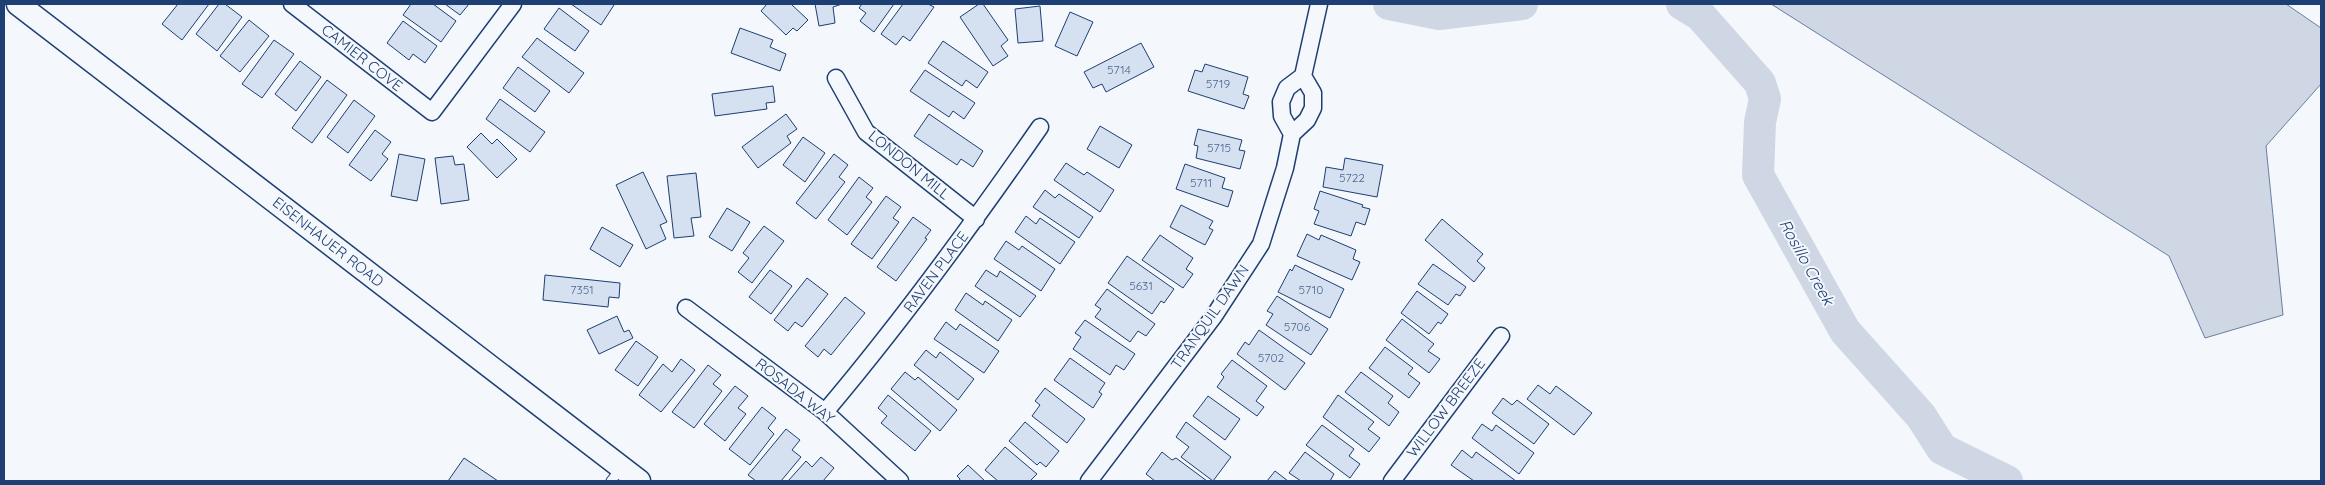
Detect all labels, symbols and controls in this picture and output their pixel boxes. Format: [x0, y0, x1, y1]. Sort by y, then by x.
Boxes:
street label: CAMIER COVE [318, 20, 407, 95]
house number: 5714 [1107, 62, 1131, 77]
house number: 5719 [1206, 76, 1231, 91]
street label: LONDON MILL [865, 126, 954, 203]
house number: 5715 [1207, 140, 1231, 155]
house number: 5722 [1339, 170, 1365, 185]
house number: 5711 [1190, 175, 1212, 190]
street label: EISENHAUER ROAD [269, 192, 388, 291]
water label: Rosillo Creek [1775, 215, 1840, 310]
street label: RAVEN PLACE [899, 227, 972, 316]
street label: TRANQUIL DAWN [1166, 261, 1253, 373]
house number: 5631 [1129, 278, 1153, 293]
house number: 7351 [570, 282, 594, 297]
house number: 5710 [1299, 282, 1323, 297]
house number: 5706 [1284, 319, 1311, 334]
house number: 5702 [1258, 350, 1285, 365]
street label: ROSADA WAY [752, 354, 839, 428]
street label: WILLOW BREEZE [1402, 354, 1489, 461]

